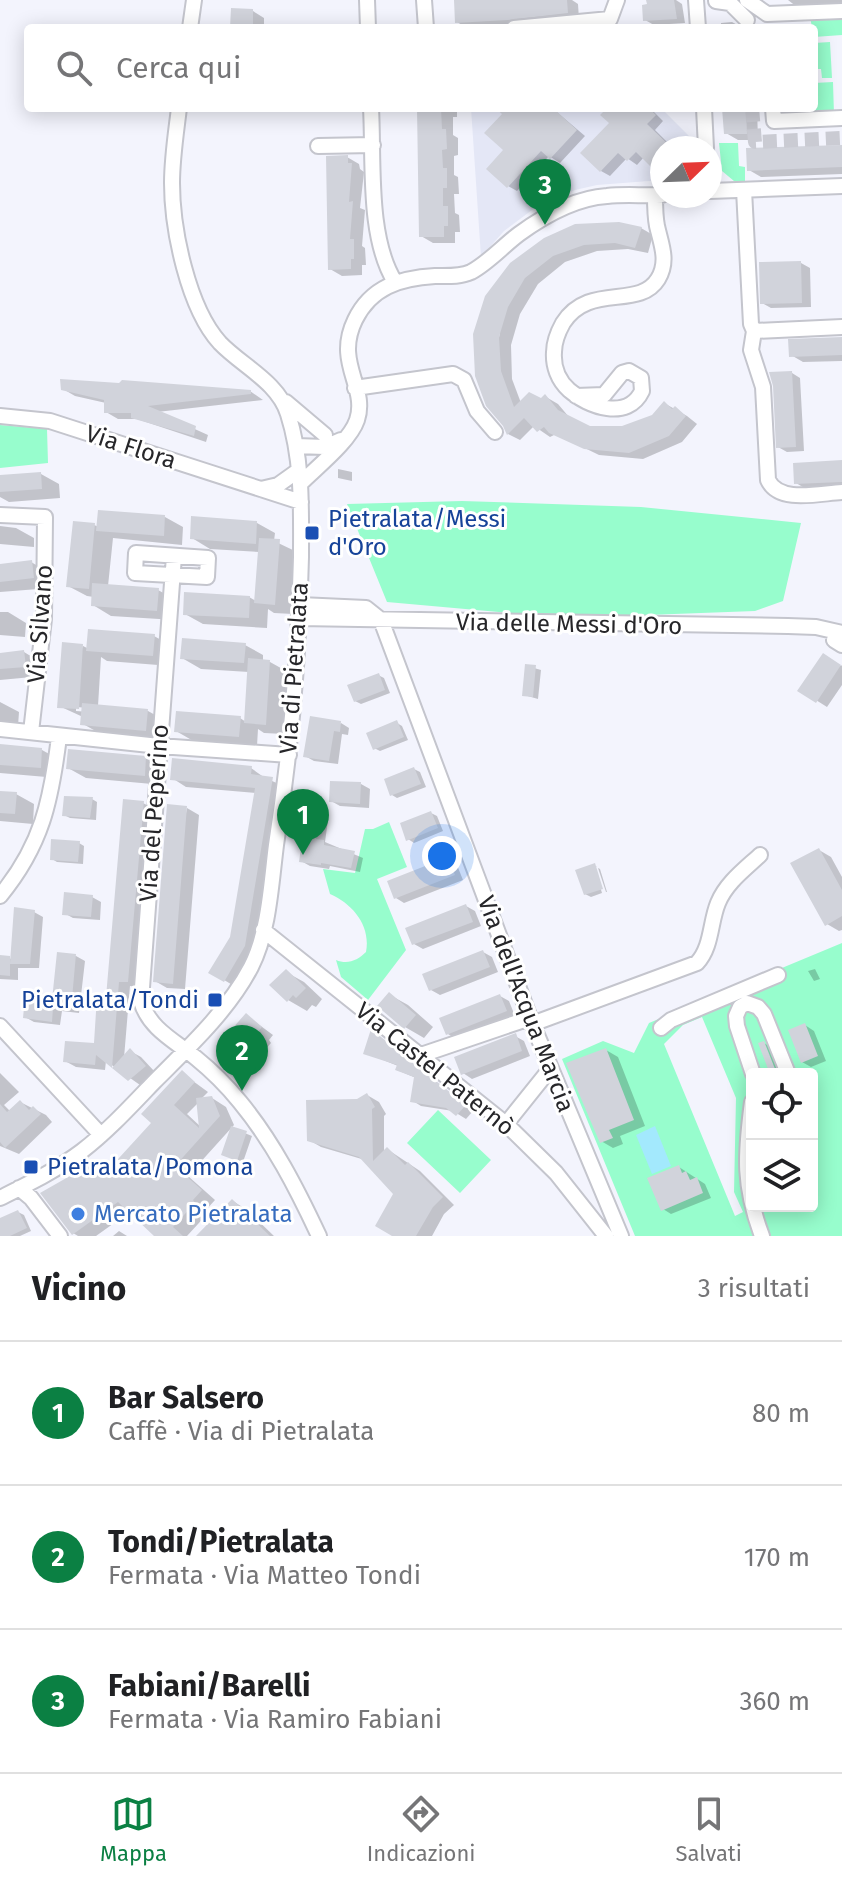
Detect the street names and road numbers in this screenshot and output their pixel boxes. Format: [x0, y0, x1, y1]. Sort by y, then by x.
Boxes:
street label: Via Flora [82, 419, 180, 475]
street label: Via Silvano [22, 564, 58, 684]
street label: Via di Pietralata [274, 581, 314, 755]
street label: Via delle Messi d'Oro [456, 608, 682, 640]
street label: Via del Peperino [134, 723, 174, 903]
street label: Via dell'Acqua Marcia [472, 892, 580, 1116]
street label: Via Castel Paternò [350, 996, 520, 1142]

